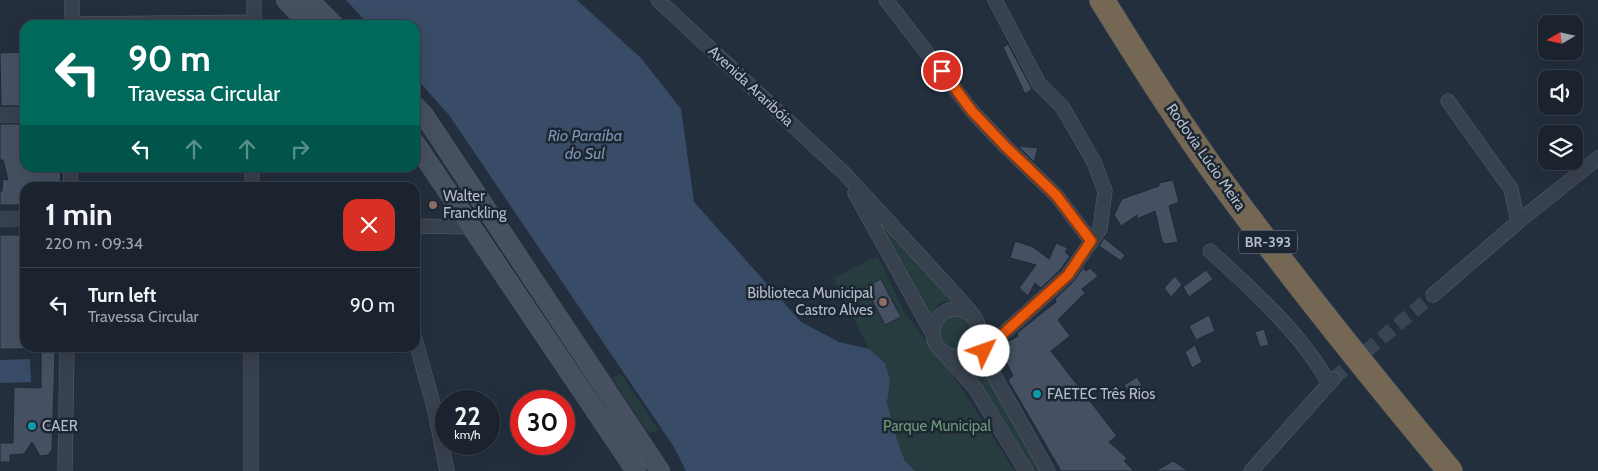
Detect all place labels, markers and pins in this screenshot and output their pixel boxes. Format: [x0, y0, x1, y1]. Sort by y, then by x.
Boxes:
pin [921, 50, 963, 92]
place label: Walter Franckling [443, 187, 507, 222]
marker: Walter Franckling [427, 199, 439, 211]
place label: Biblioteca Municipal Castro Alves [747, 284, 873, 319]
marker: Biblioteca Municipal Castro Alves [877, 296, 889, 308]
place label: FAETEC Três Rios [1047, 385, 1155, 403]
marker: FAETEC Três Rios [1031, 388, 1043, 400]
place label: CAER [42, 417, 78, 435]
marker: CAER [26, 420, 38, 432]

